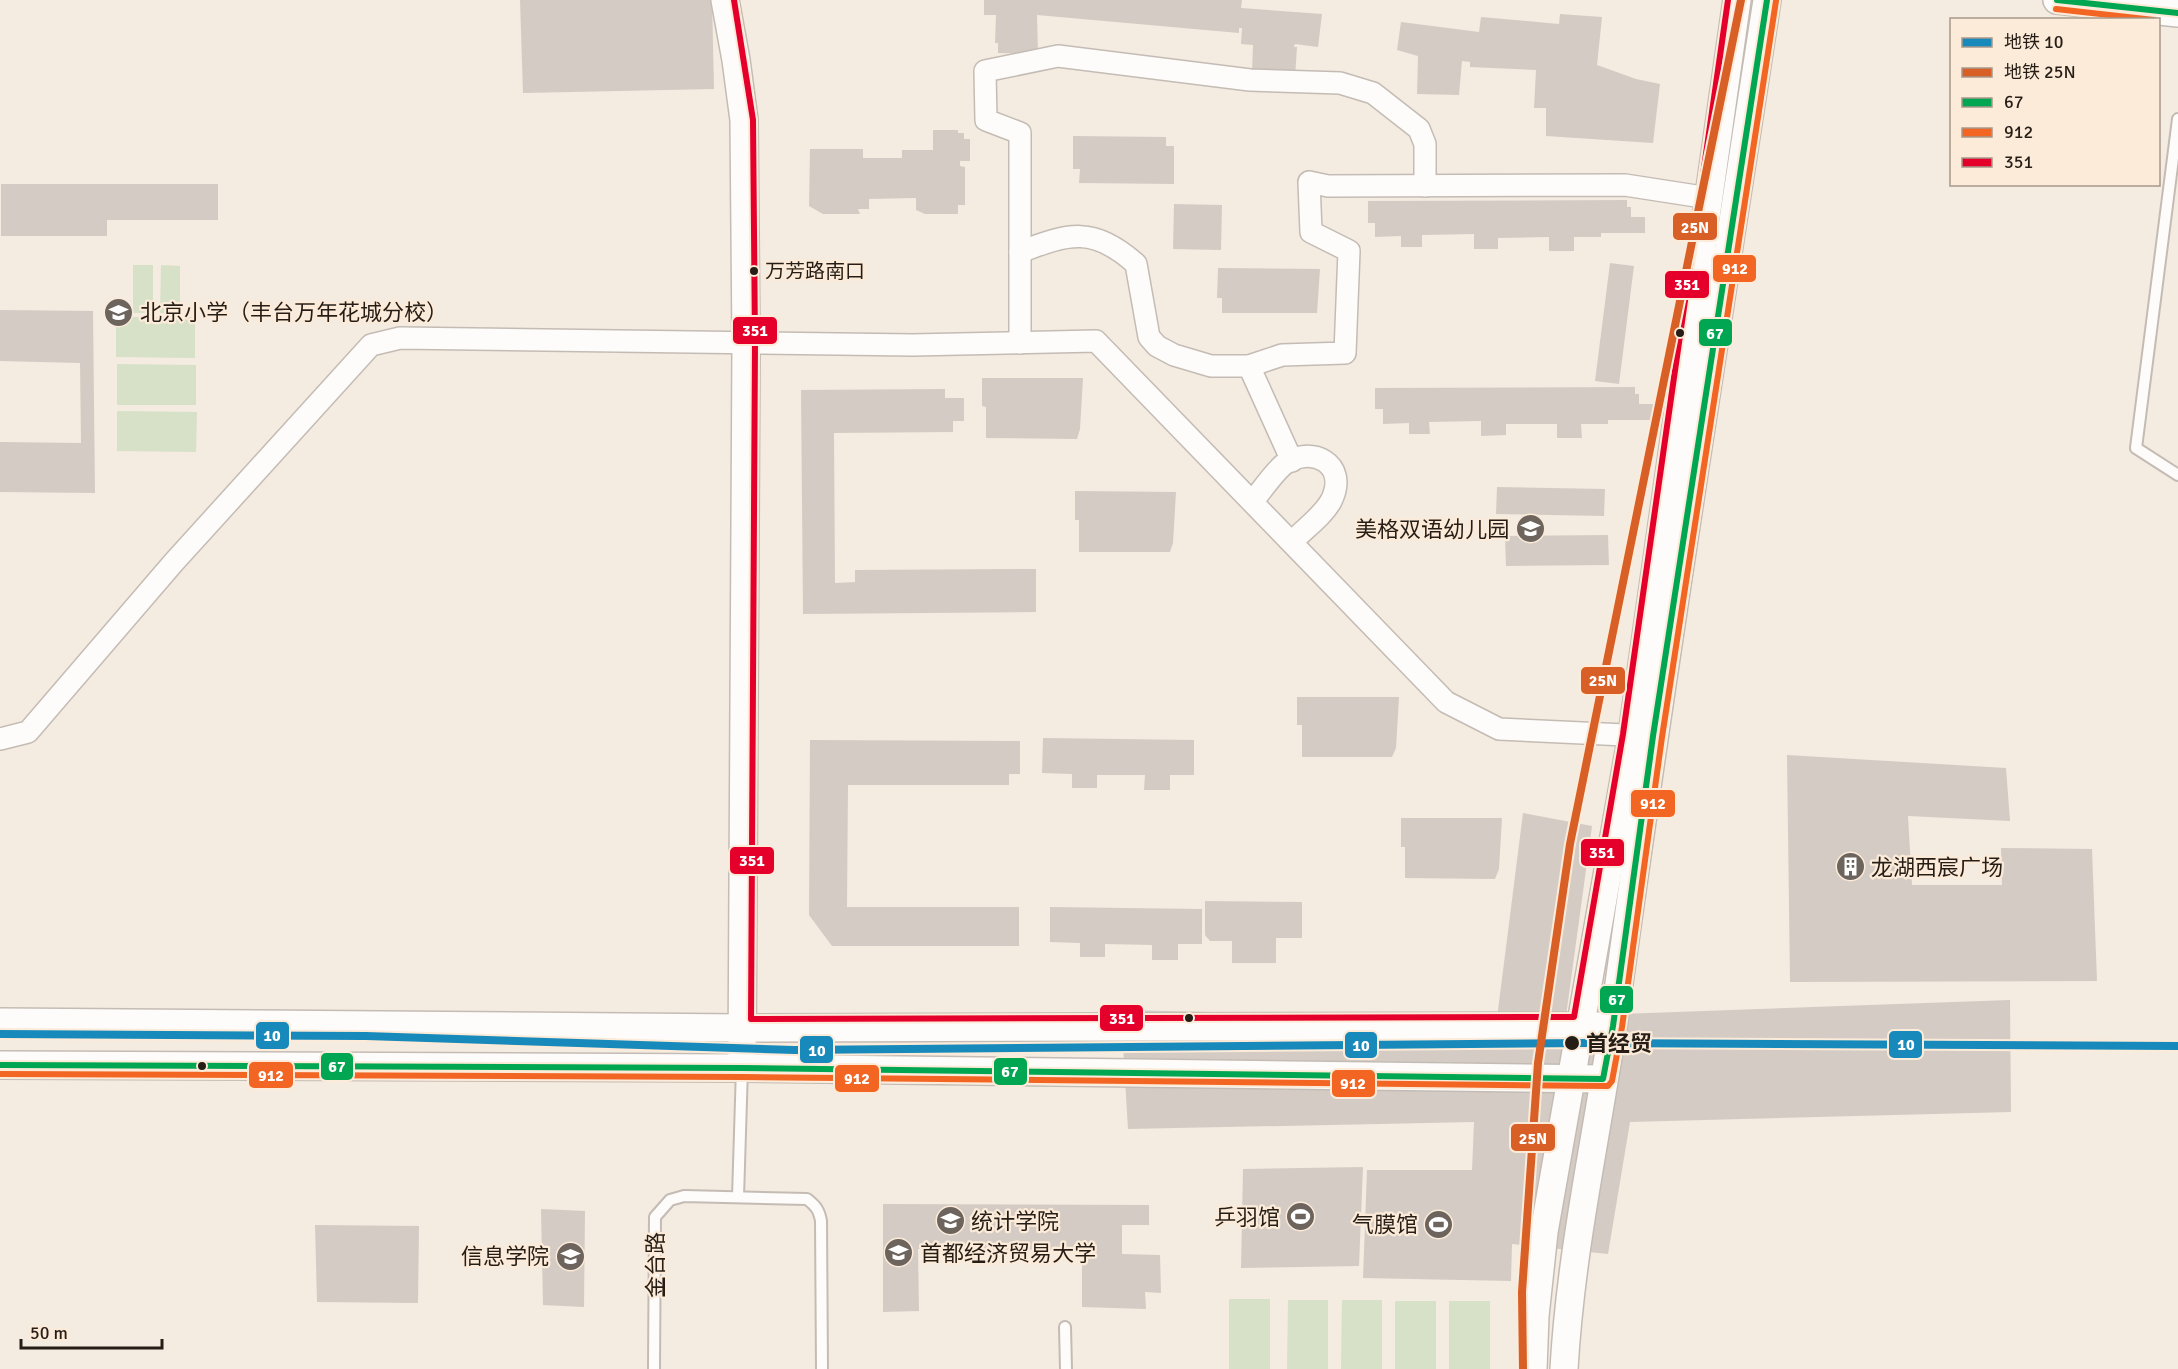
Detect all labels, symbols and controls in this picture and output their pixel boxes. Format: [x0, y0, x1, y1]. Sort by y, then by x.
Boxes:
legend [1950, 18, 2160, 186]
text: 地铁 10 [2004, 31, 2063, 53]
text: 地铁 25N [2004, 61, 2076, 83]
text: 67 [2004, 91, 2023, 113]
text: 912 [2004, 121, 2033, 143]
text: 351 [2004, 151, 2033, 173]
line badge: 25N [1672, 212, 1718, 241]
text: 25N [1681, 218, 1709, 238]
line badge: 912 [1712, 254, 1757, 283]
place label: 万芳路南口 [765, 259, 865, 284]
text: 912 [1722, 259, 1748, 279]
marker: 万芳路南口 [748, 265, 760, 277]
line badge: 351 [1664, 270, 1710, 299]
text: 351 [1674, 275, 1700, 295]
school or university icon: 北京小学（丰台万年花城分校） [103, 296, 135, 328]
place label: 北京小学（丰台万年花城分校） [140, 299, 448, 326]
line badge: 351 [732, 316, 778, 345]
line badge: 67 [1698, 318, 1733, 347]
text: 351 [742, 321, 768, 341]
text: 67 [1706, 324, 1724, 344]
unlabelled marker [1674, 327, 1686, 339]
school or university icon: 美格双语幼儿园 [1514, 513, 1546, 545]
place label: 美格双语幼儿园 [1355, 516, 1509, 543]
line badge: 25N [1580, 666, 1626, 695]
text: 25N [1589, 671, 1617, 691]
line badge: 912 [1630, 789, 1676, 818]
text: 912 [1640, 794, 1666, 814]
line badge: 351 [1580, 838, 1625, 867]
text: 351 [1589, 843, 1615, 863]
line badge: 351 [729, 846, 775, 875]
text: 351 [739, 851, 765, 871]
building icon: 龙湖西宸广场 [1834, 851, 1866, 883]
place label: 龙湖西宸广场 [1871, 854, 2003, 881]
line badge: 67 [1599, 985, 1634, 1014]
text: 67 [1608, 990, 1626, 1010]
line badge: 351 [1099, 1004, 1144, 1032]
text: 351 [1109, 1009, 1135, 1029]
unlabelled marker [1183, 1012, 1195, 1024]
line badge: 10 [255, 1021, 290, 1050]
text: 10 [263, 1026, 281, 1046]
place label: 首经贸 [1586, 1030, 1652, 1057]
line badge: 10 [1888, 1030, 1923, 1059]
line badge: 10 [1344, 1031, 1378, 1059]
marker: 首经贸 [1563, 1034, 1581, 1052]
line badge: 10 [799, 1035, 834, 1064]
text: 10 [1897, 1035, 1915, 1055]
text: 10 [1352, 1036, 1370, 1056]
text: 10 [808, 1041, 826, 1061]
line badge: 67 [320, 1052, 354, 1081]
text: 67 [328, 1057, 346, 1077]
line badge: 67 [993, 1057, 1028, 1086]
unlabelled marker [196, 1060, 208, 1072]
line badge: 912 [248, 1061, 294, 1089]
text: 67 [1001, 1062, 1019, 1082]
line badge: 912 [834, 1064, 880, 1093]
text: 912 [258, 1066, 284, 1086]
text: 912 [844, 1069, 870, 1089]
line badge: 912 [1331, 1069, 1376, 1098]
text: 912 [1340, 1074, 1366, 1094]
line badge: 25N [1510, 1123, 1556, 1152]
text: 25N [1519, 1129, 1547, 1149]
sports icon: 乒羽馆 [1285, 1201, 1317, 1233]
place label: 乒羽馆 [1214, 1204, 1280, 1231]
school or university icon: 统计学院 [934, 1205, 966, 1237]
place label: 统计学院 [971, 1208, 1059, 1235]
sports icon: 气膜馆 [1423, 1208, 1455, 1240]
place label: 气膜馆 [1352, 1211, 1418, 1238]
street label: 金台路 [642, 1232, 669, 1298]
school or university icon: 首都经济贸易大学 [883, 1237, 915, 1269]
school or university icon: 信息学院 [554, 1240, 586, 1272]
place label: 首都经济贸易大学 [920, 1240, 1096, 1267]
place label: 信息学院 [461, 1243, 549, 1270]
scale bar [21, 1312, 162, 1350]
text: 50 m [30, 1322, 68, 1344]

